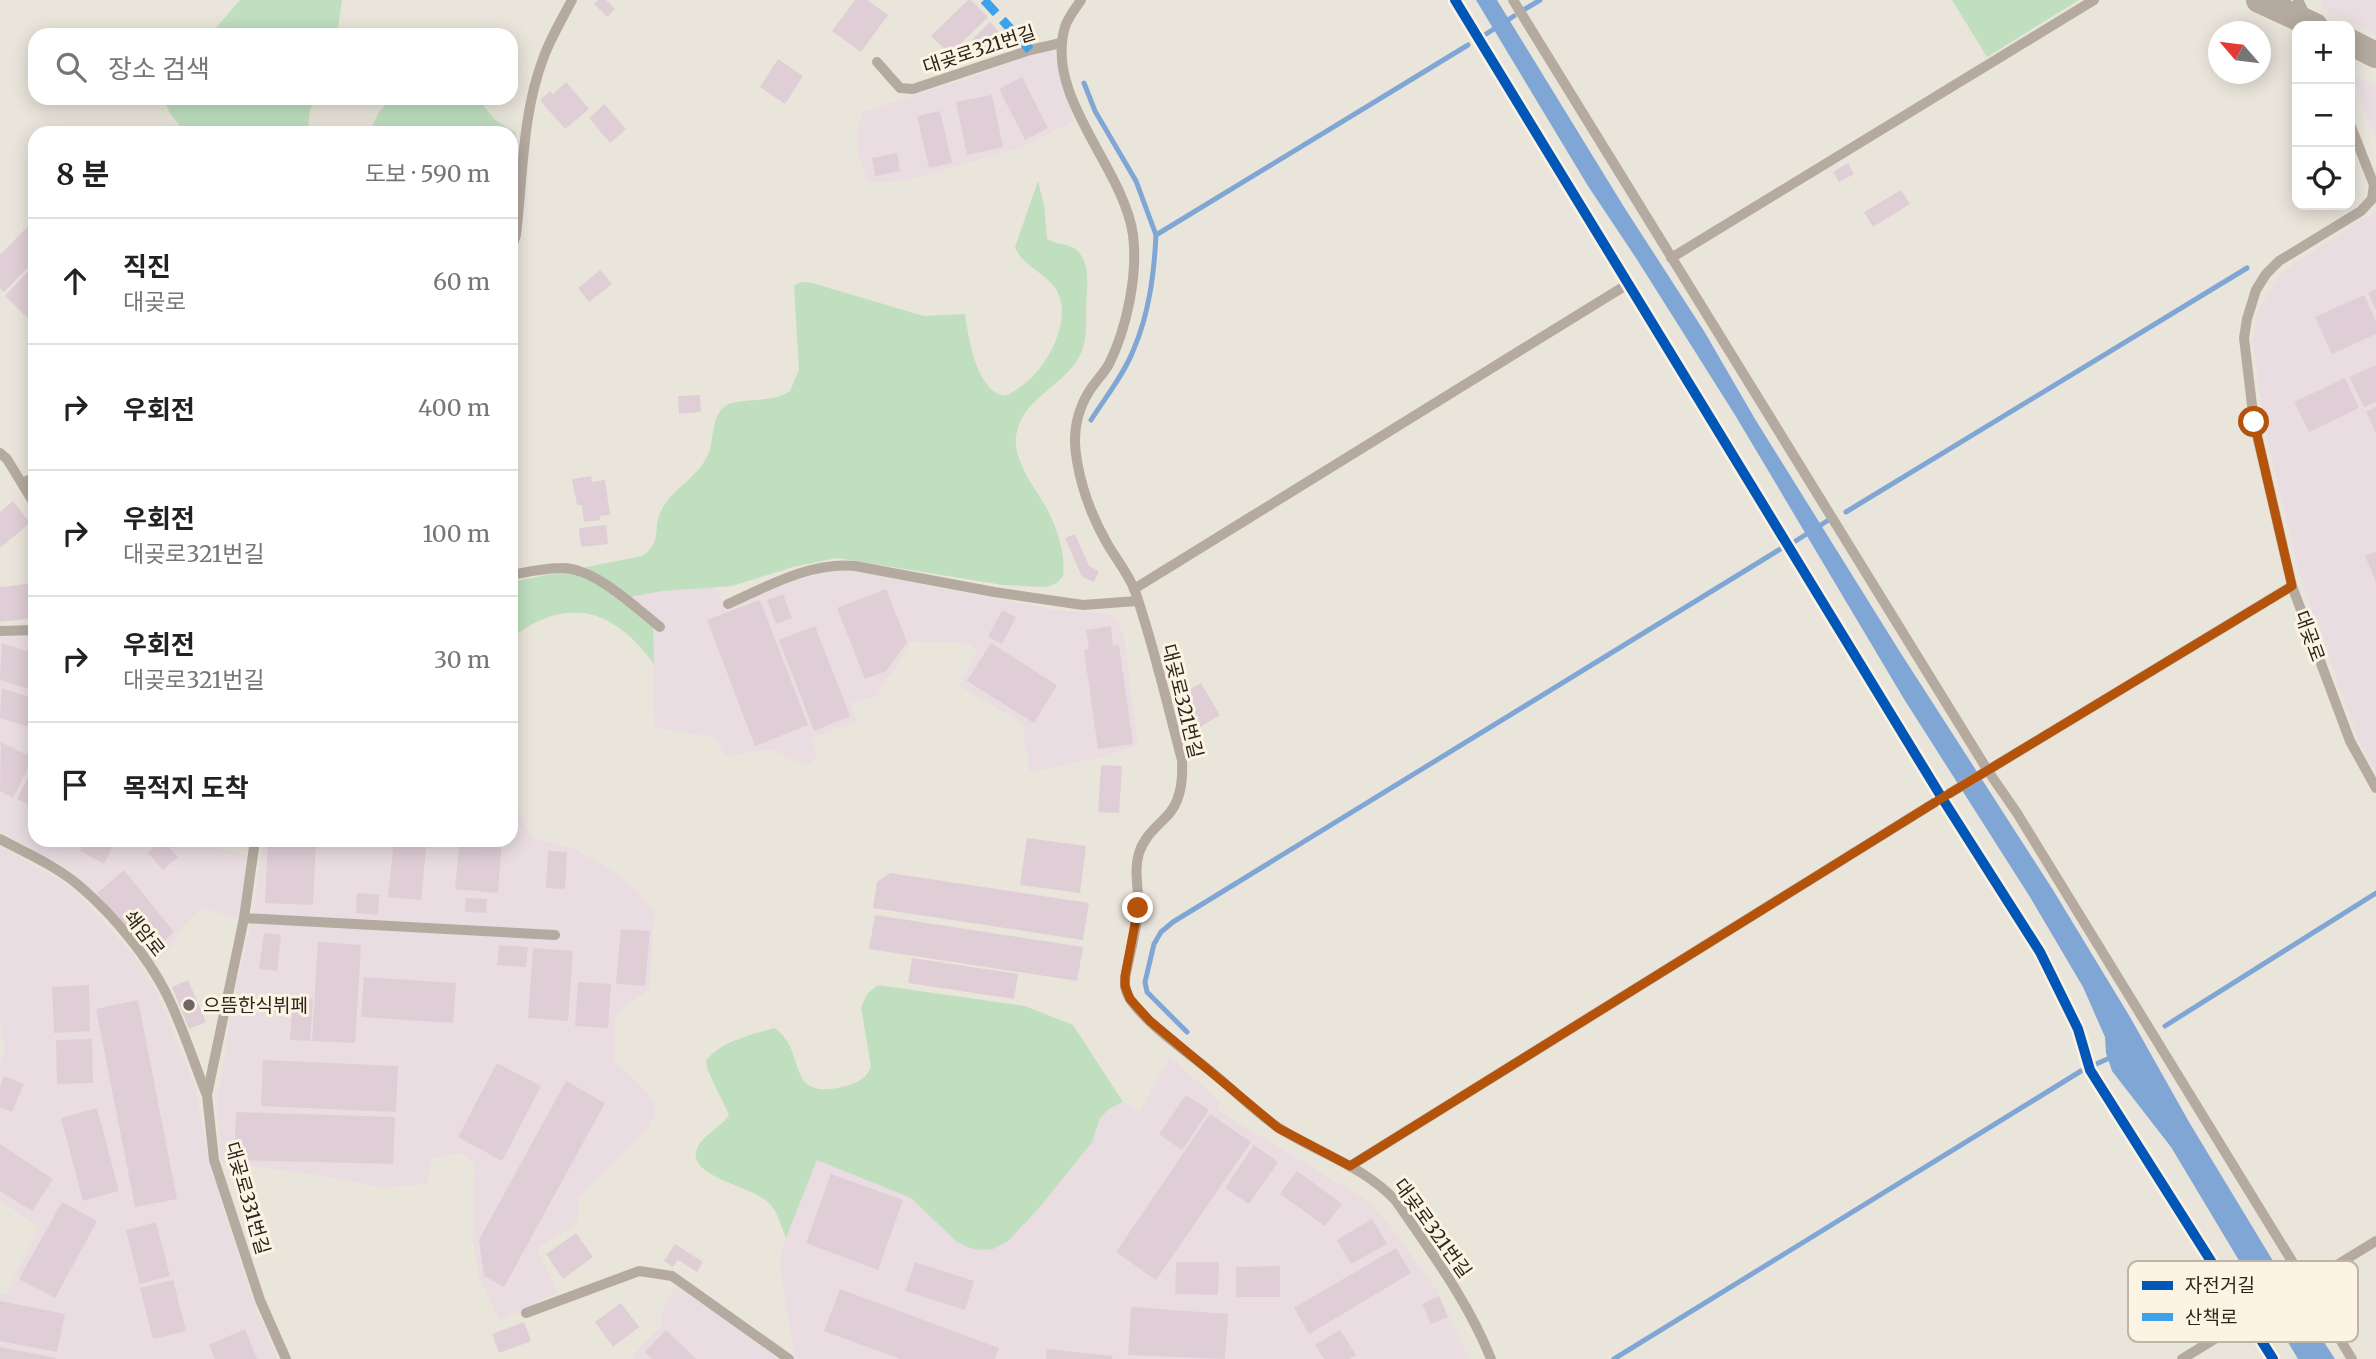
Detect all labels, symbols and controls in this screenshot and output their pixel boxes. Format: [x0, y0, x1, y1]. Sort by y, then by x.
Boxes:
street label: 대곶로321번길 [920, 20, 1038, 78]
north arrow [2208, 21, 2271, 84]
map controls [2292, 21, 2355, 210]
button: + [2292, 21, 2355, 84]
search box [28, 28, 518, 105]
icon: search [52, 48, 90, 86]
text: 장소 검색 [108, 52, 210, 85]
button: − [2292, 84, 2355, 147]
button: locate [2292, 147, 2355, 210]
text: 8 분 [56, 155, 109, 193]
text: 도보 · 590 m [364, 159, 490, 188]
text: 직진 [123, 250, 171, 283]
icon: ahead [56, 262, 94, 300]
text: 60 m [433, 267, 490, 296]
text: 대곶로 [123, 287, 186, 316]
icon: right [56, 388, 94, 426]
text: 우회전 [123, 393, 195, 426]
text: 400 m [418, 393, 490, 422]
route start [2238, 406, 2269, 437]
text: 우회전 [123, 502, 195, 535]
icon: right [56, 514, 94, 552]
text: 100 m [422, 519, 490, 548]
text: 대곶로321번길 [123, 539, 265, 568]
street label: 대곶로 [2290, 607, 2330, 665]
text: 우회전 [123, 628, 195, 661]
icon: right [56, 640, 94, 678]
street label: 대곶로321번길 [1157, 641, 1209, 761]
text: 30 m [434, 645, 490, 674]
text: 대곶로321번길 [123, 665, 265, 694]
icon: arrive [56, 766, 94, 804]
text: 목적지 도착 [123, 771, 249, 804]
route end [1122, 892, 1153, 923]
street label: 쇄암로 [119, 905, 171, 961]
place label: 으뜸한식뷔페 [203, 993, 308, 1017]
marker: 으뜸한식뷔페 [181, 997, 197, 1013]
street label: 대곶로331번길 [220, 1139, 276, 1257]
street label: 대곶로321번길 [1389, 1174, 1477, 1282]
legend [2128, 1261, 2358, 1342]
text: 자전거길 [2185, 1273, 2255, 1297]
text: 산책로 [2185, 1305, 2237, 1329]

